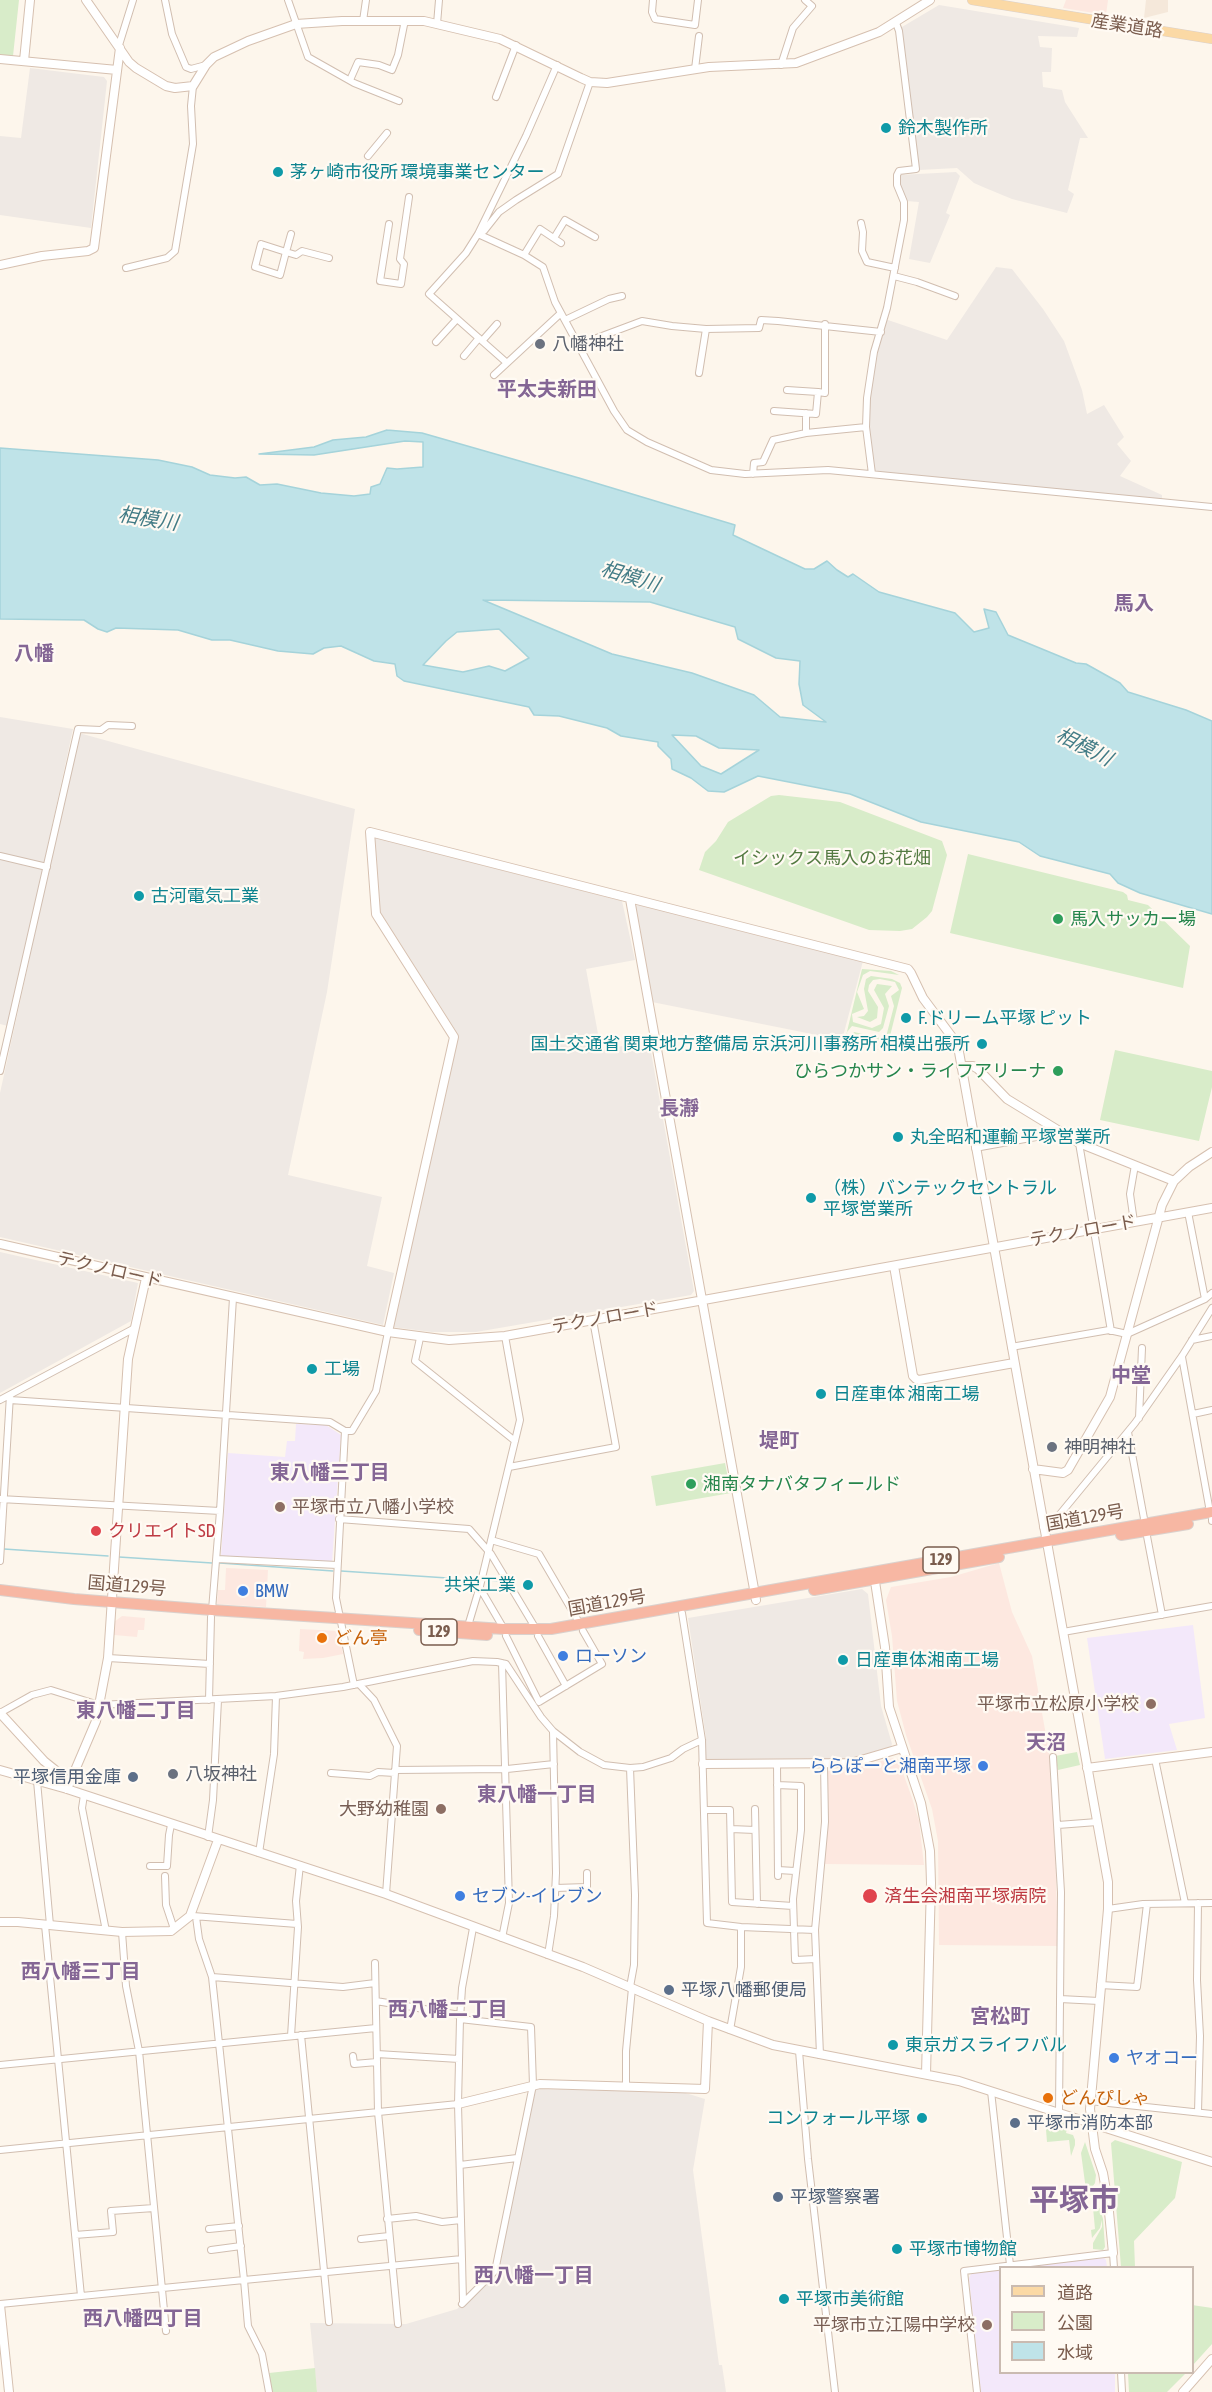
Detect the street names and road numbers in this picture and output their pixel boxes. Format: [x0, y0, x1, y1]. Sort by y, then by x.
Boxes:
street label: 産業道路 [1090, 10, 1164, 42]
street label: テクノロード [1028, 1211, 1138, 1251]
street label: テクノロード [55, 1247, 165, 1293]
street label: テクノロード [550, 1298, 660, 1338]
street label: 国道129号 [1044, 1500, 1126, 1536]
road number: 129 [923, 1547, 959, 1573]
street label: 国道129号 [87, 1572, 167, 1600]
street label: 国道129号 [566, 1585, 648, 1621]
road number: 129 [421, 1619, 457, 1645]

